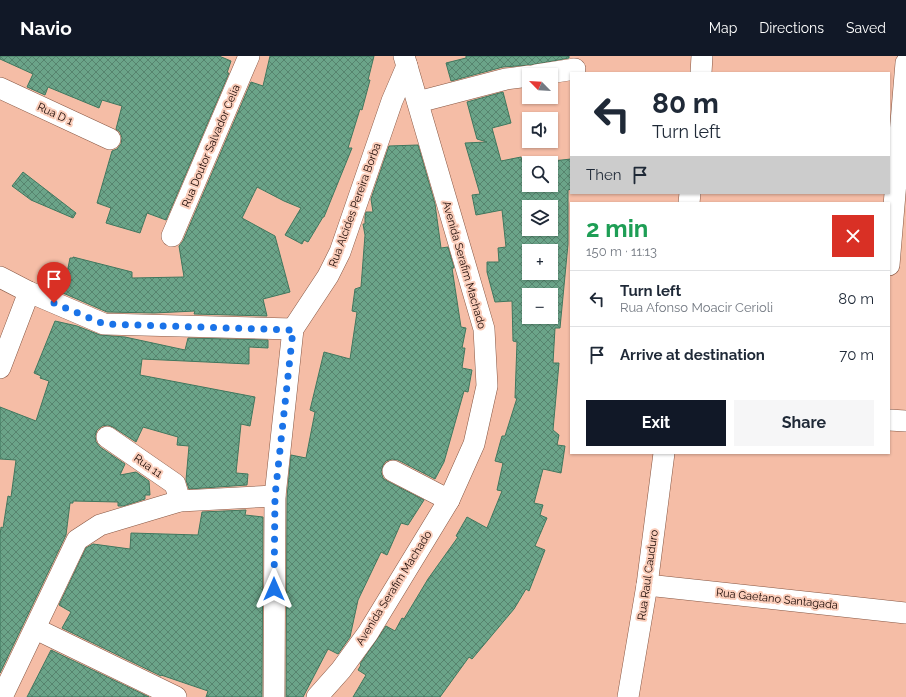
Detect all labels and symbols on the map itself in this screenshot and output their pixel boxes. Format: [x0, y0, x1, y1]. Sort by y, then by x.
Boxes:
north arrow [522, 68, 558, 104]
street label: Rua Doutor Salvador Celia [179, 83, 243, 209]
street label: Rua D 1 [35, 100, 75, 128]
street label: Rua Alcides Pereira Borba [326, 141, 384, 269]
street label: Avenida Serafim Machado [439, 200, 489, 331]
pin [37, 262, 71, 303]
street label: Rua 11 [131, 452, 165, 481]
street label: Avenida Serafim Machado [353, 528, 435, 648]
street label: Rua Raul Cauduro [635, 528, 661, 621]
position arrow [253, 568, 295, 610]
street label: Rua Gaetano Santagada [715, 586, 839, 612]

